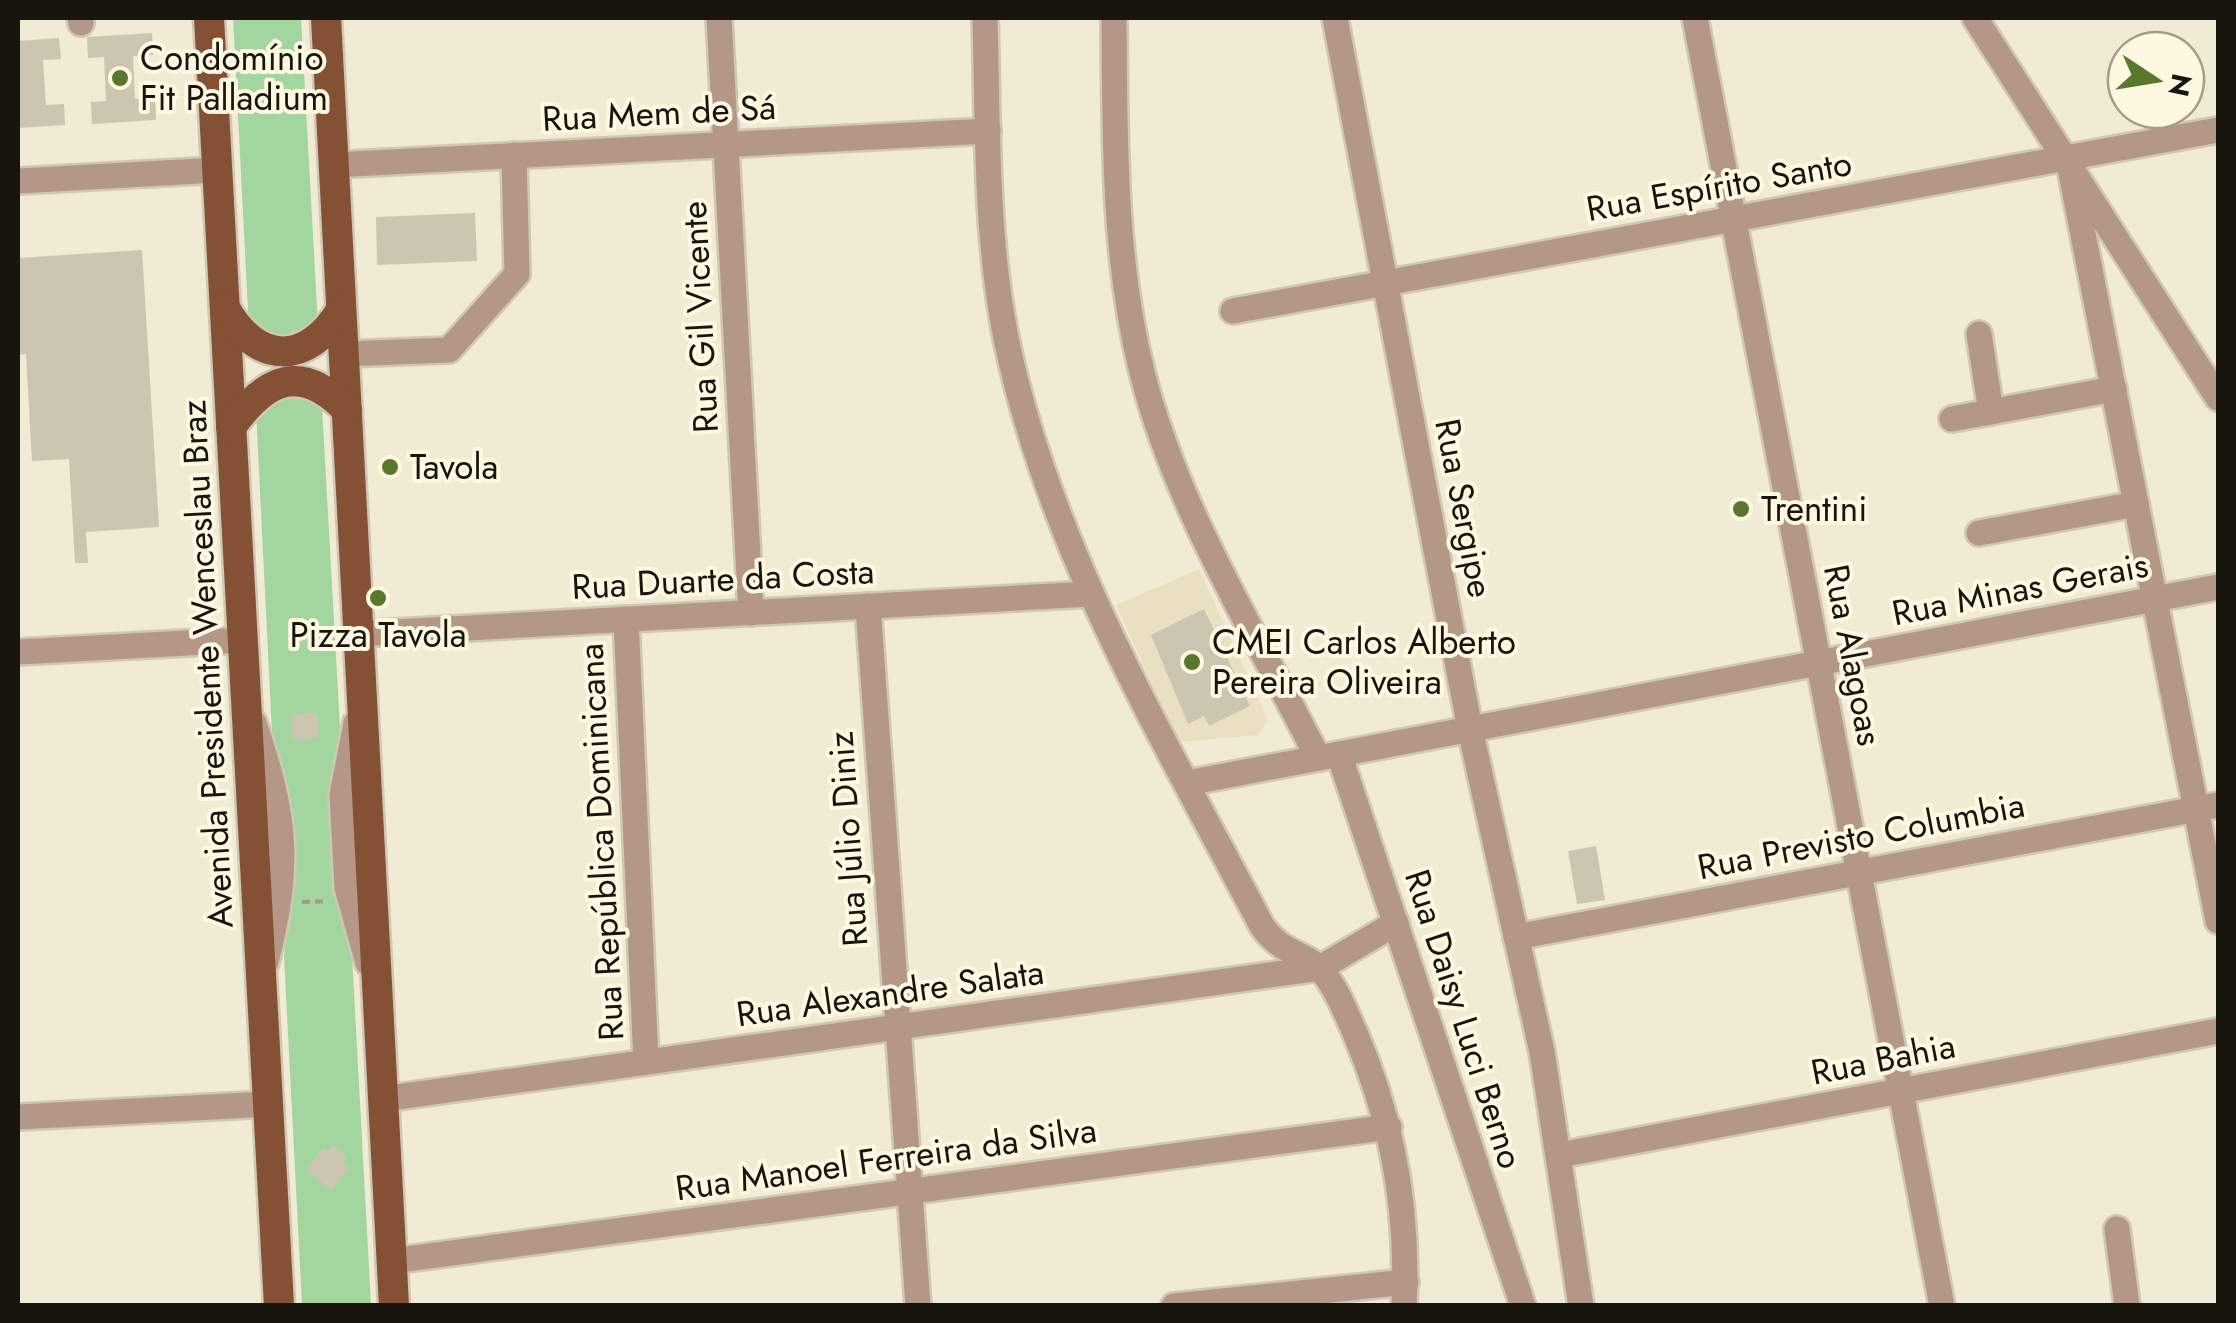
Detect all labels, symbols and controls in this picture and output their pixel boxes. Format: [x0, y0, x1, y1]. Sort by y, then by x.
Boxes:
north arrow [2106, 30, 2206, 130]
place label: Condomínio Fit Palladium [140, 33, 328, 123]
marker: Condomínio Fit Palladium [109, 67, 131, 89]
text: N [2158, 70, 2202, 100]
street label: Rua Mem de Sá [541, 82, 777, 144]
street label: Rua Espírito Santo [1582, 138, 1856, 234]
street label: Rua Gil Vicente [669, 200, 731, 434]
street label: Avenida Presidente Wenceslau Braz [168, 399, 246, 929]
street label: Rua Sergipe [1422, 414, 1506, 602]
place label: Tavola [410, 442, 498, 492]
marker: Tavola [379, 456, 401, 478]
place label: Trentini [1761, 484, 1867, 534]
marker: Trentini [1730, 498, 1752, 520]
street label: Rua Minas Gerais [1888, 540, 2152, 638]
street label: Rua Duarte da Costa [570, 546, 876, 612]
street label: Rua Alagoas [1811, 560, 1895, 750]
marker: Pizza Tavola [367, 587, 389, 609]
place label: Pizza Tavola [289, 610, 467, 660]
place label: CMEI Carlos Alberto Pereira Oliveira [1212, 617, 1516, 707]
street label: Rua República Dominicana [566, 642, 636, 1042]
marker: CMEI Carlos Alberto Pereira Oliveira [1181, 651, 1203, 673]
street label: Rua Júlio Diniz [816, 730, 880, 948]
street label: Rua Previsto Columbia [1693, 780, 2029, 892]
street label: Rua Daisy Luci Berno [1392, 863, 1536, 1175]
street label: Rua Alexandre Salata [733, 947, 1047, 1039]
street label: Rua Bahia [1807, 1021, 1959, 1097]
street label: Rua Manoel Ferreira da Silva [672, 1105, 1100, 1213]

